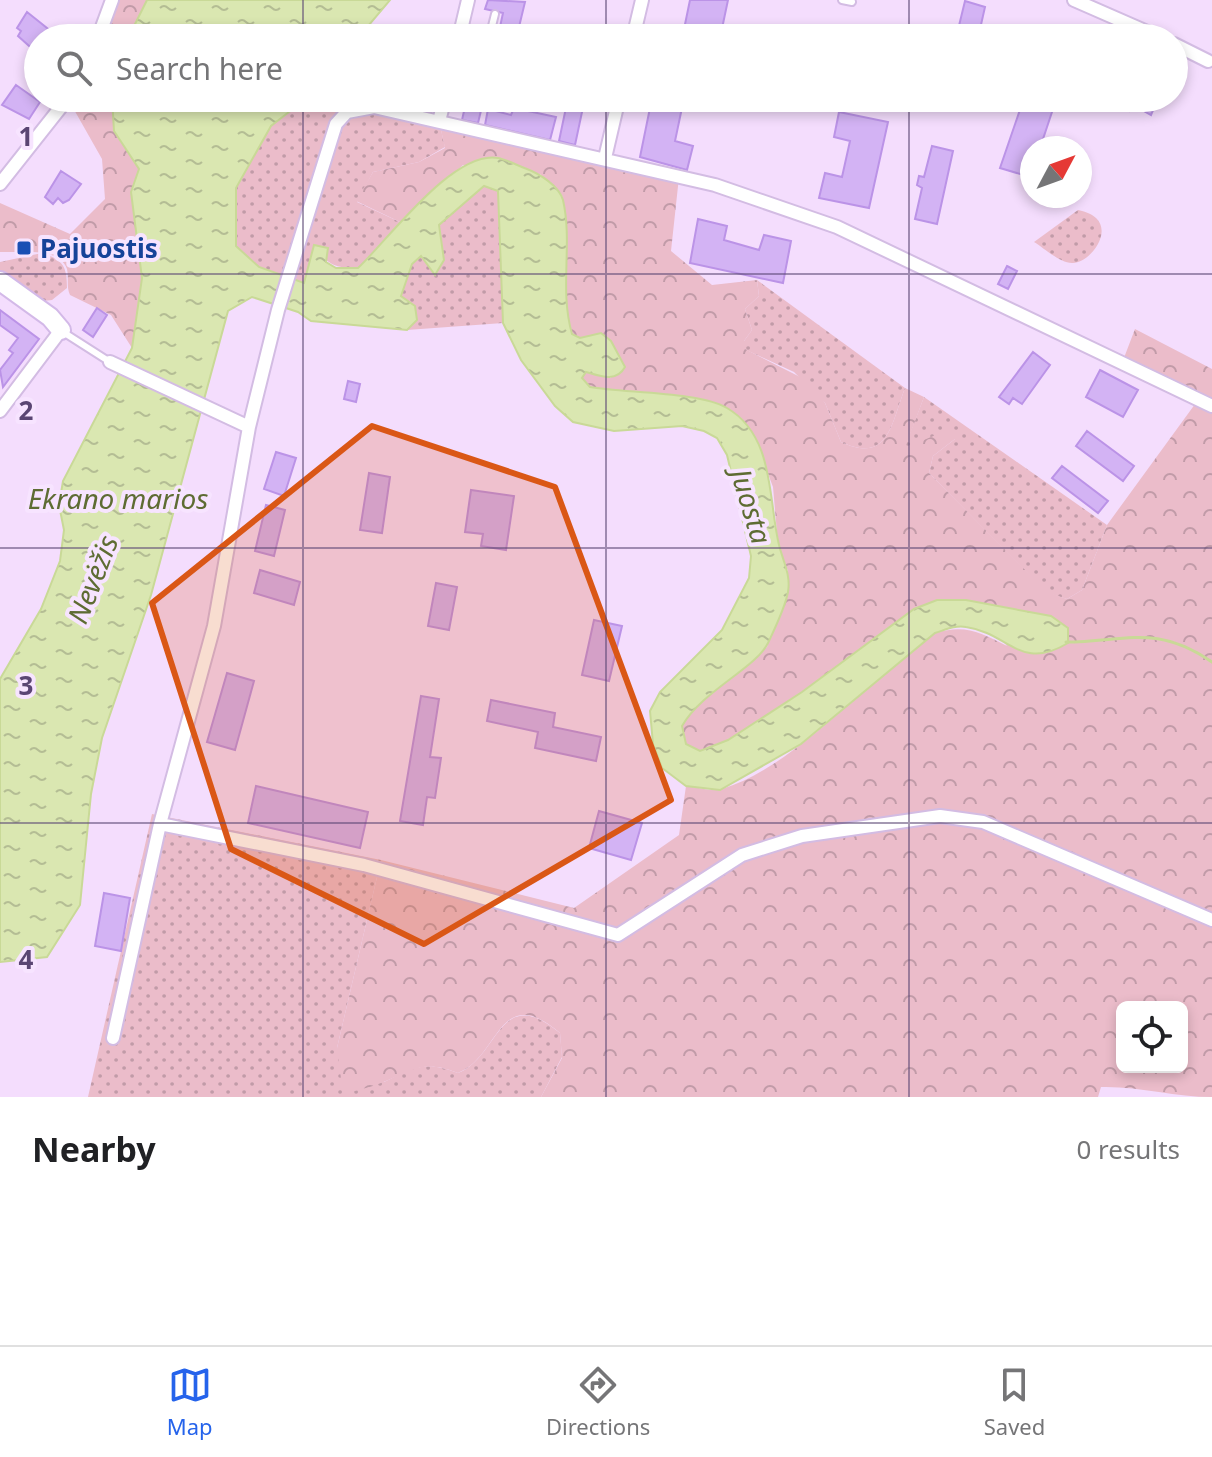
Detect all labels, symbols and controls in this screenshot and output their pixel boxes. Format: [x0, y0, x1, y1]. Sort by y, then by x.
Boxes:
search box [24, 24, 1188, 112]
icon: search [52, 46, 96, 90]
text: Search here [116, 48, 283, 89]
text: 1 [19, 118, 33, 154]
north arrow [1020, 136, 1092, 208]
place label: Pajuostis [40, 230, 158, 266]
marker: Pajuostis [15, 239, 33, 257]
text: 2 [19, 392, 34, 428]
water label: Juosta [721, 459, 781, 548]
water label: Ekrano marios [28, 479, 208, 517]
water label: Nevėžis [58, 529, 126, 629]
text: 3 [19, 667, 33, 703]
text: 4 [19, 941, 34, 977]
map controls [1116, 1001, 1188, 1073]
button: locate [1116, 1001, 1188, 1073]
text: Nearby [32, 1126, 156, 1172]
text: 0 results [1076, 1131, 1180, 1167]
tab: Map [167, 1363, 213, 1441]
tab: Directions [546, 1363, 650, 1441]
tab: Saved [984, 1363, 1045, 1441]

